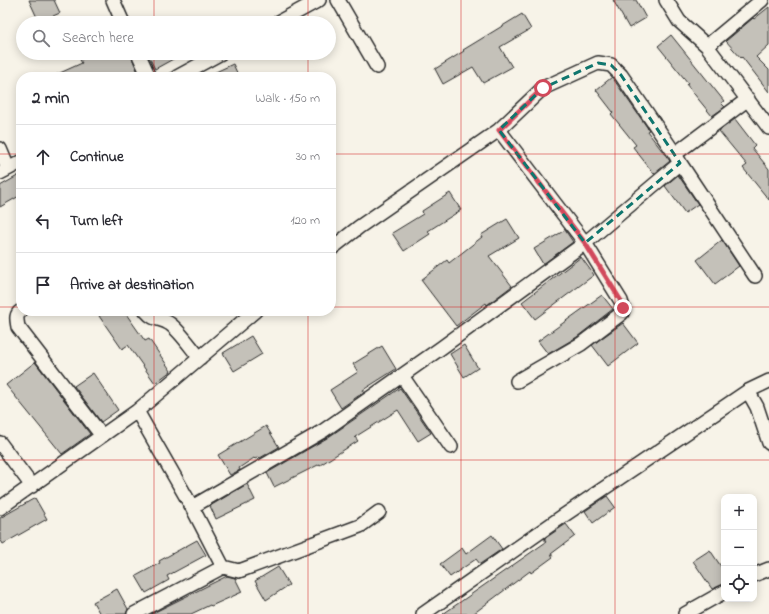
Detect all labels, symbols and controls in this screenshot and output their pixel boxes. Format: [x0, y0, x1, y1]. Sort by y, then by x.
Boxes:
search box [16, 16, 336, 60]
icon: search [30, 27, 52, 49]
text: Search here [62, 27, 134, 49]
route start [534, 79, 552, 97]
text: 2 min [32, 86, 69, 111]
text: Walk · 150 m [255, 89, 320, 108]
icon: ahead [32, 146, 54, 168]
text: Continue [70, 146, 124, 168]
text: 30 m [296, 147, 320, 166]
icon: left [32, 210, 54, 232]
text: Turn left [70, 210, 123, 232]
text: 120 m [290, 211, 320, 230]
icon: arrive [32, 274, 54, 296]
text: Arrive at destination [70, 274, 194, 296]
route end [614, 299, 632, 317]
map controls [721, 494, 757, 602]
button: + [721, 494, 757, 530]
button: − [721, 530, 757, 566]
button: locate [721, 566, 757, 602]

